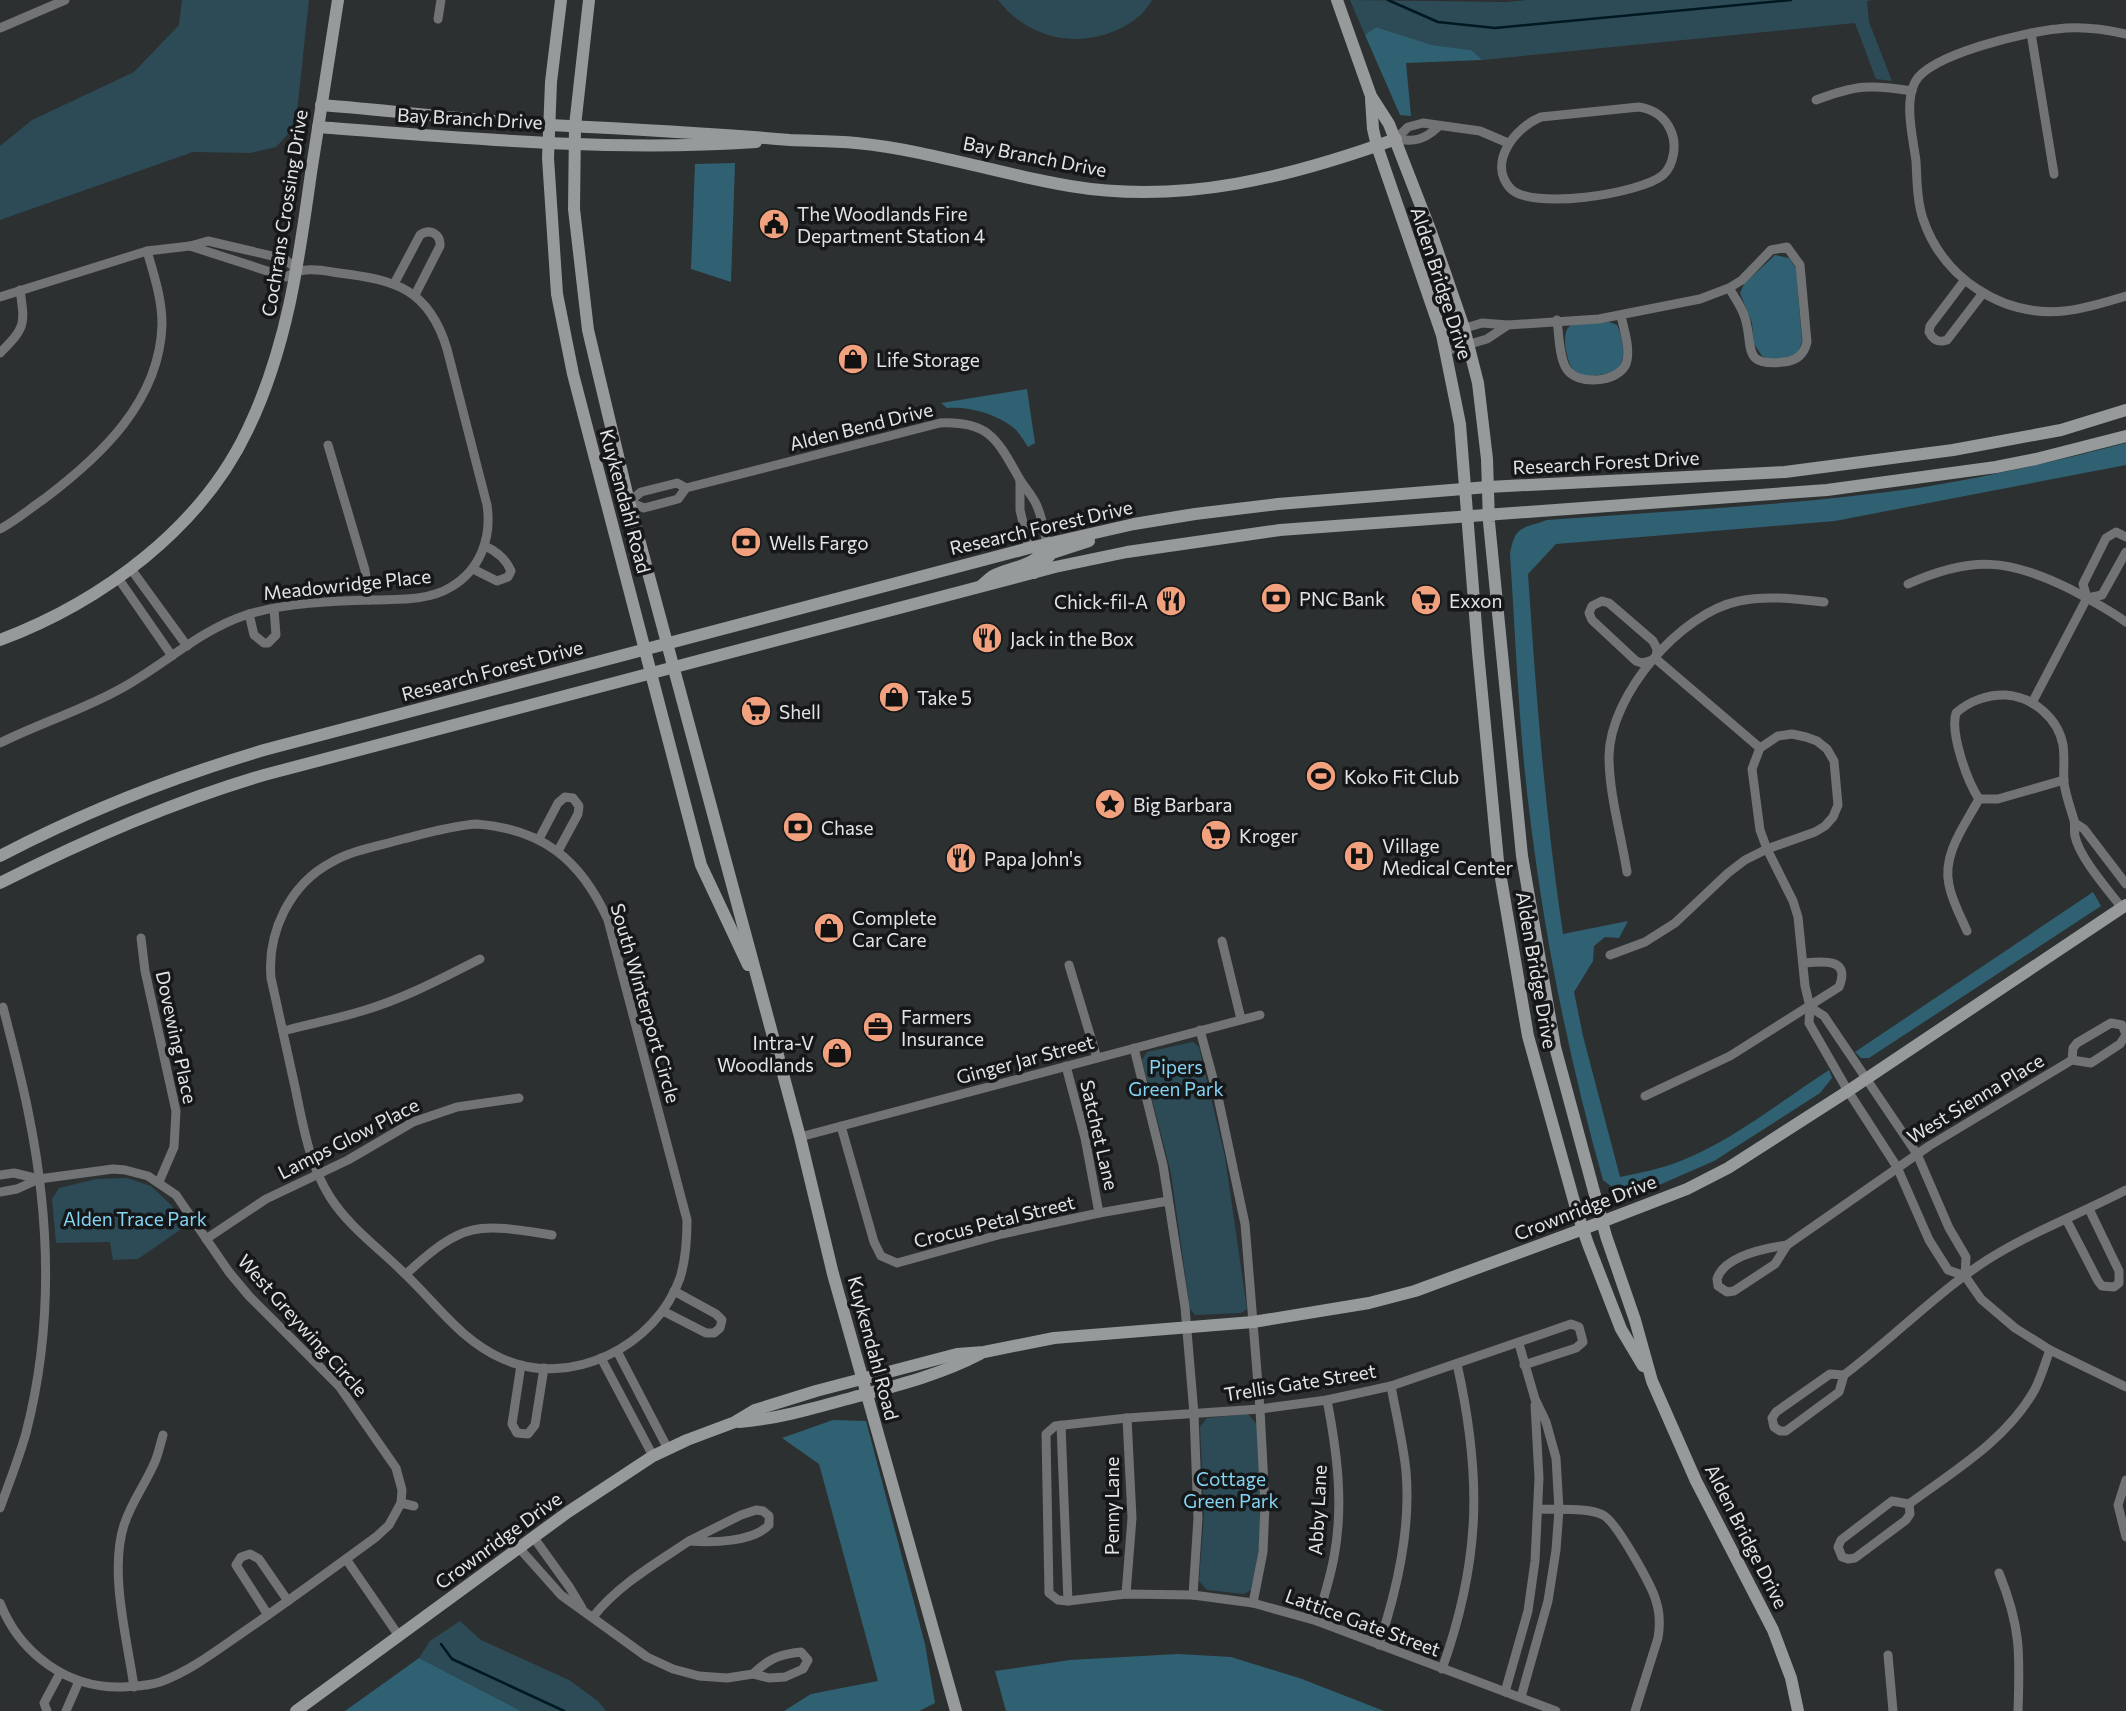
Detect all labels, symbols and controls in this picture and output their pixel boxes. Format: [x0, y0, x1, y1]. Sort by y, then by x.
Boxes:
street label: Bay Branch Drive [397, 103, 543, 133]
street label: Cochrans Crossing Drive [256, 108, 312, 318]
street label: Bay Branch Drive [961, 131, 1109, 181]
place label: The Woodlands Fire Department Station 4 [797, 202, 985, 247]
street label: Alden Bridge Drive [1407, 204, 1477, 362]
public building icon: The Woodlands Fire Department Station 4 [757, 207, 791, 241]
shop icon: Life Storage [836, 342, 870, 376]
place label: Life Storage [876, 348, 980, 371]
street label: Alden Bend Drive [787, 397, 935, 455]
street label: Kuykendahl Road [596, 426, 656, 576]
street label: Research Forest Drive [1512, 446, 1700, 478]
street label: Research Forest Drive [947, 495, 1135, 559]
bank icon: Wells Fargo [729, 525, 763, 559]
place label: Wells Fargo [769, 531, 869, 554]
street label: Meadowridge Place [262, 564, 432, 604]
bank icon: PNC Bank [1259, 581, 1293, 615]
supermarket icon: Exxon [1409, 583, 1443, 617]
restaurant icon: Chick-fil-A [1154, 584, 1188, 618]
place label: PNC Bank [1299, 587, 1385, 610]
place label: Exxon [1449, 589, 1502, 612]
place label: Chick-fil-A [1054, 590, 1148, 613]
restaurant icon: Jack in the Box [970, 621, 1004, 655]
place label: Jack in the Box [1010, 627, 1134, 650]
street label: Research Forest Drive [399, 635, 585, 705]
shop icon: Take 5 [877, 680, 911, 714]
place label: Take 5 [917, 686, 972, 709]
supermarket icon: Shell [739, 694, 773, 728]
place label: Shell [779, 700, 821, 723]
sports icon: Koko Fit Club [1304, 759, 1338, 793]
place label: Koko Fit Club [1344, 765, 1459, 788]
place icon: Big Barbara [1093, 787, 1127, 821]
place label: Big Barbara [1133, 793, 1232, 816]
bank icon: Chase [781, 810, 815, 844]
place label: Chase [821, 816, 874, 839]
supermarket icon: Kroger [1199, 818, 1233, 852]
place label: Kroger [1239, 824, 1298, 847]
place label: Village Medical Center [1382, 834, 1513, 879]
hospital icon: Village Medical Center [1342, 839, 1376, 873]
restaurant icon: Papa John's [944, 841, 978, 875]
place label: Papa John's [984, 847, 1082, 870]
street label: Alden Bridge Drive [1512, 890, 1562, 1050]
street label: South Winterport Circle [606, 900, 686, 1106]
place label: Complete Car Care [852, 906, 937, 951]
shop icon: Complete Car Care [812, 911, 846, 945]
street label: Dovewing Place [152, 968, 202, 1106]
place label: Farmers Insurance [901, 1005, 984, 1050]
office icon: Farmers Insurance [861, 1010, 895, 1044]
street label: Ginger Jar Street [954, 1030, 1096, 1088]
place label: Intra-V Woodlands [717, 1031, 814, 1076]
shop icon: Intra-V Woodlands [820, 1036, 854, 1070]
street label: West Sienna Place [1902, 1048, 2048, 1148]
park label: Pipers Green Park [1128, 1055, 1224, 1100]
street label: Satchet Lane [1076, 1078, 1124, 1192]
street label: Lamps Glow Place [274, 1092, 422, 1184]
street label: Crownridge Drive [1511, 1169, 1659, 1245]
street label: Crocus Petal Street [911, 1190, 1077, 1252]
park label: Alden Trace Park [63, 1207, 207, 1230]
street label: West Greywing Circle [233, 1249, 373, 1401]
street label: Kuykendahl Road [844, 1273, 904, 1423]
street label: Trellis Gate Street [1222, 1359, 1378, 1405]
street label: Penny Lane [1100, 1457, 1123, 1555]
street label: Alden Bridge Drive [1701, 1460, 1793, 1612]
street label: Abby Lane [1303, 1464, 1331, 1556]
park label: Cottage Green Park [1183, 1467, 1279, 1512]
street label: Crownridge Drive [430, 1486, 566, 1594]
street label: Lattice Gate Street [1282, 1583, 1444, 1661]

